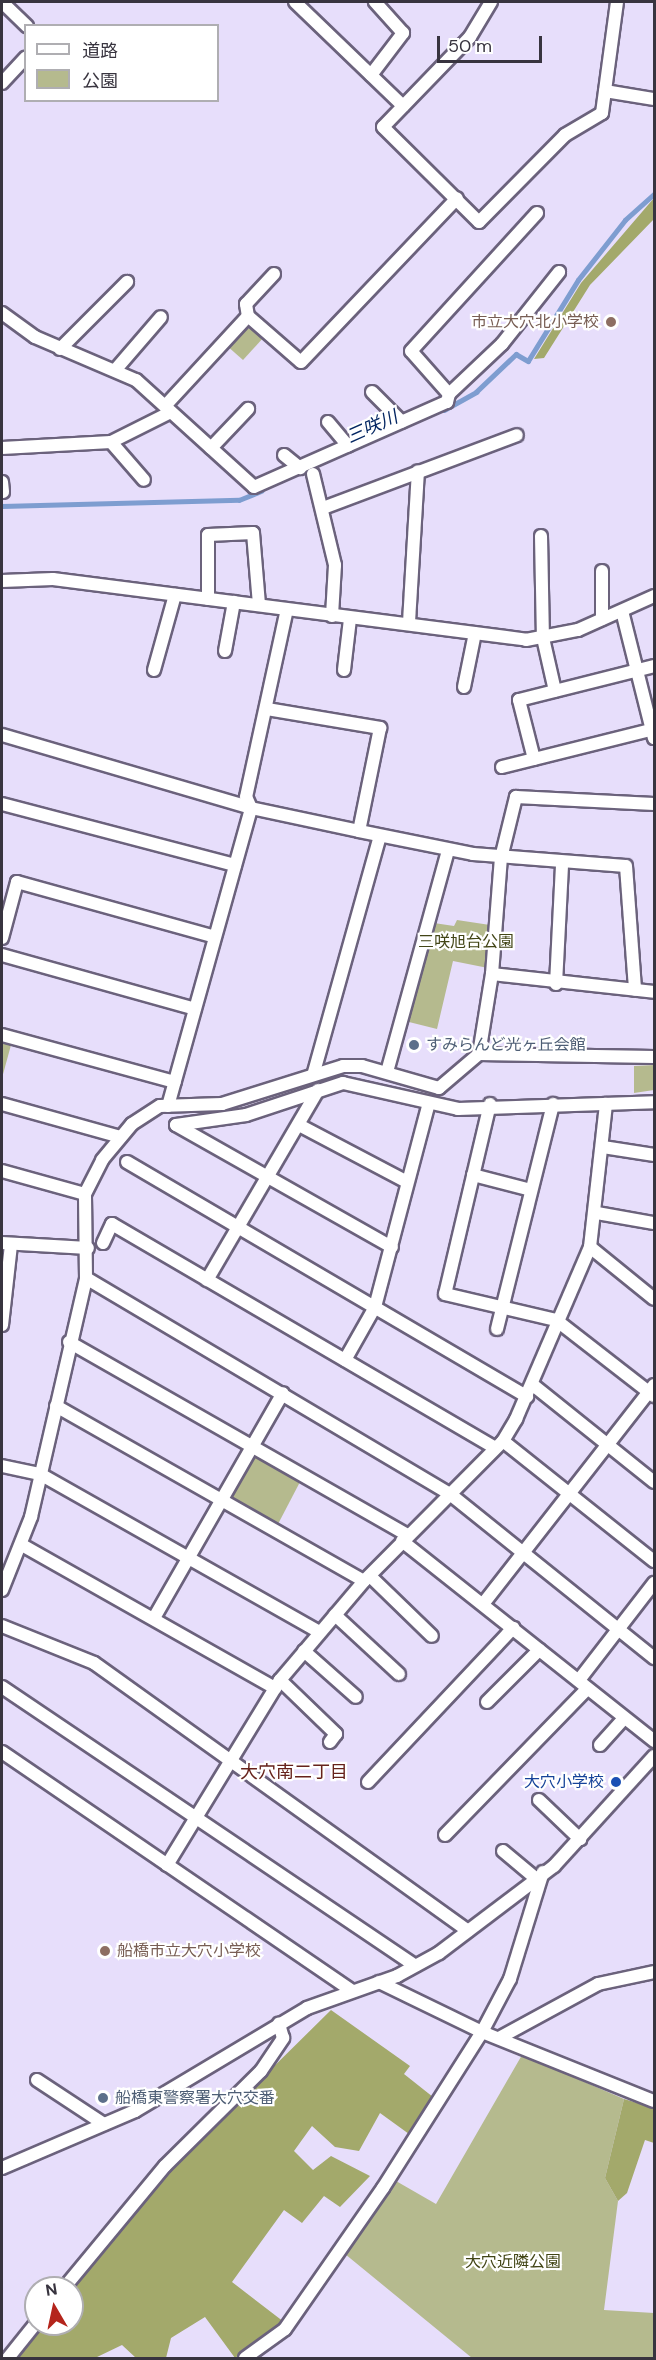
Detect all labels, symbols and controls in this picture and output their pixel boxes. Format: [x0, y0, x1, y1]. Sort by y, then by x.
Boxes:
legend [24, 24, 219, 102]
scale bar [440, 24, 545, 62]
text: 50 m [448, 34, 492, 58]
text: 道路 [82, 39, 118, 63]
text: 公園 [82, 69, 118, 93]
place label: 市立大穴北小学校 [471, 312, 599, 332]
marker: 市立大穴北小学校 [604, 315, 618, 329]
water label: 三咲川 [343, 406, 401, 448]
park label: 三咲旭台公園 [418, 932, 514, 952]
place label: すみらんど光ヶ丘会館 [426, 1035, 586, 1055]
marker: すみらんど光ヶ丘会館 [407, 1038, 421, 1052]
district label: 大穴南二丁目 [240, 1761, 348, 1783]
place label: 大穴小学校 [524, 1772, 604, 1792]
marker: 大穴小学校 [609, 1775, 623, 1789]
place label: 船橋市立大穴小学校 [117, 1941, 261, 1961]
marker: 船橋市立大穴小学校 [98, 1944, 112, 1958]
place label: 船橋東警察署大穴交番 [115, 2088, 275, 2108]
marker: 船橋東警察署大穴交番 [96, 2091, 110, 2105]
park label: 大穴近隣公園 [465, 2252, 561, 2272]
north arrow [24, 2276, 84, 2336]
text: N [44, 2278, 59, 2301]

